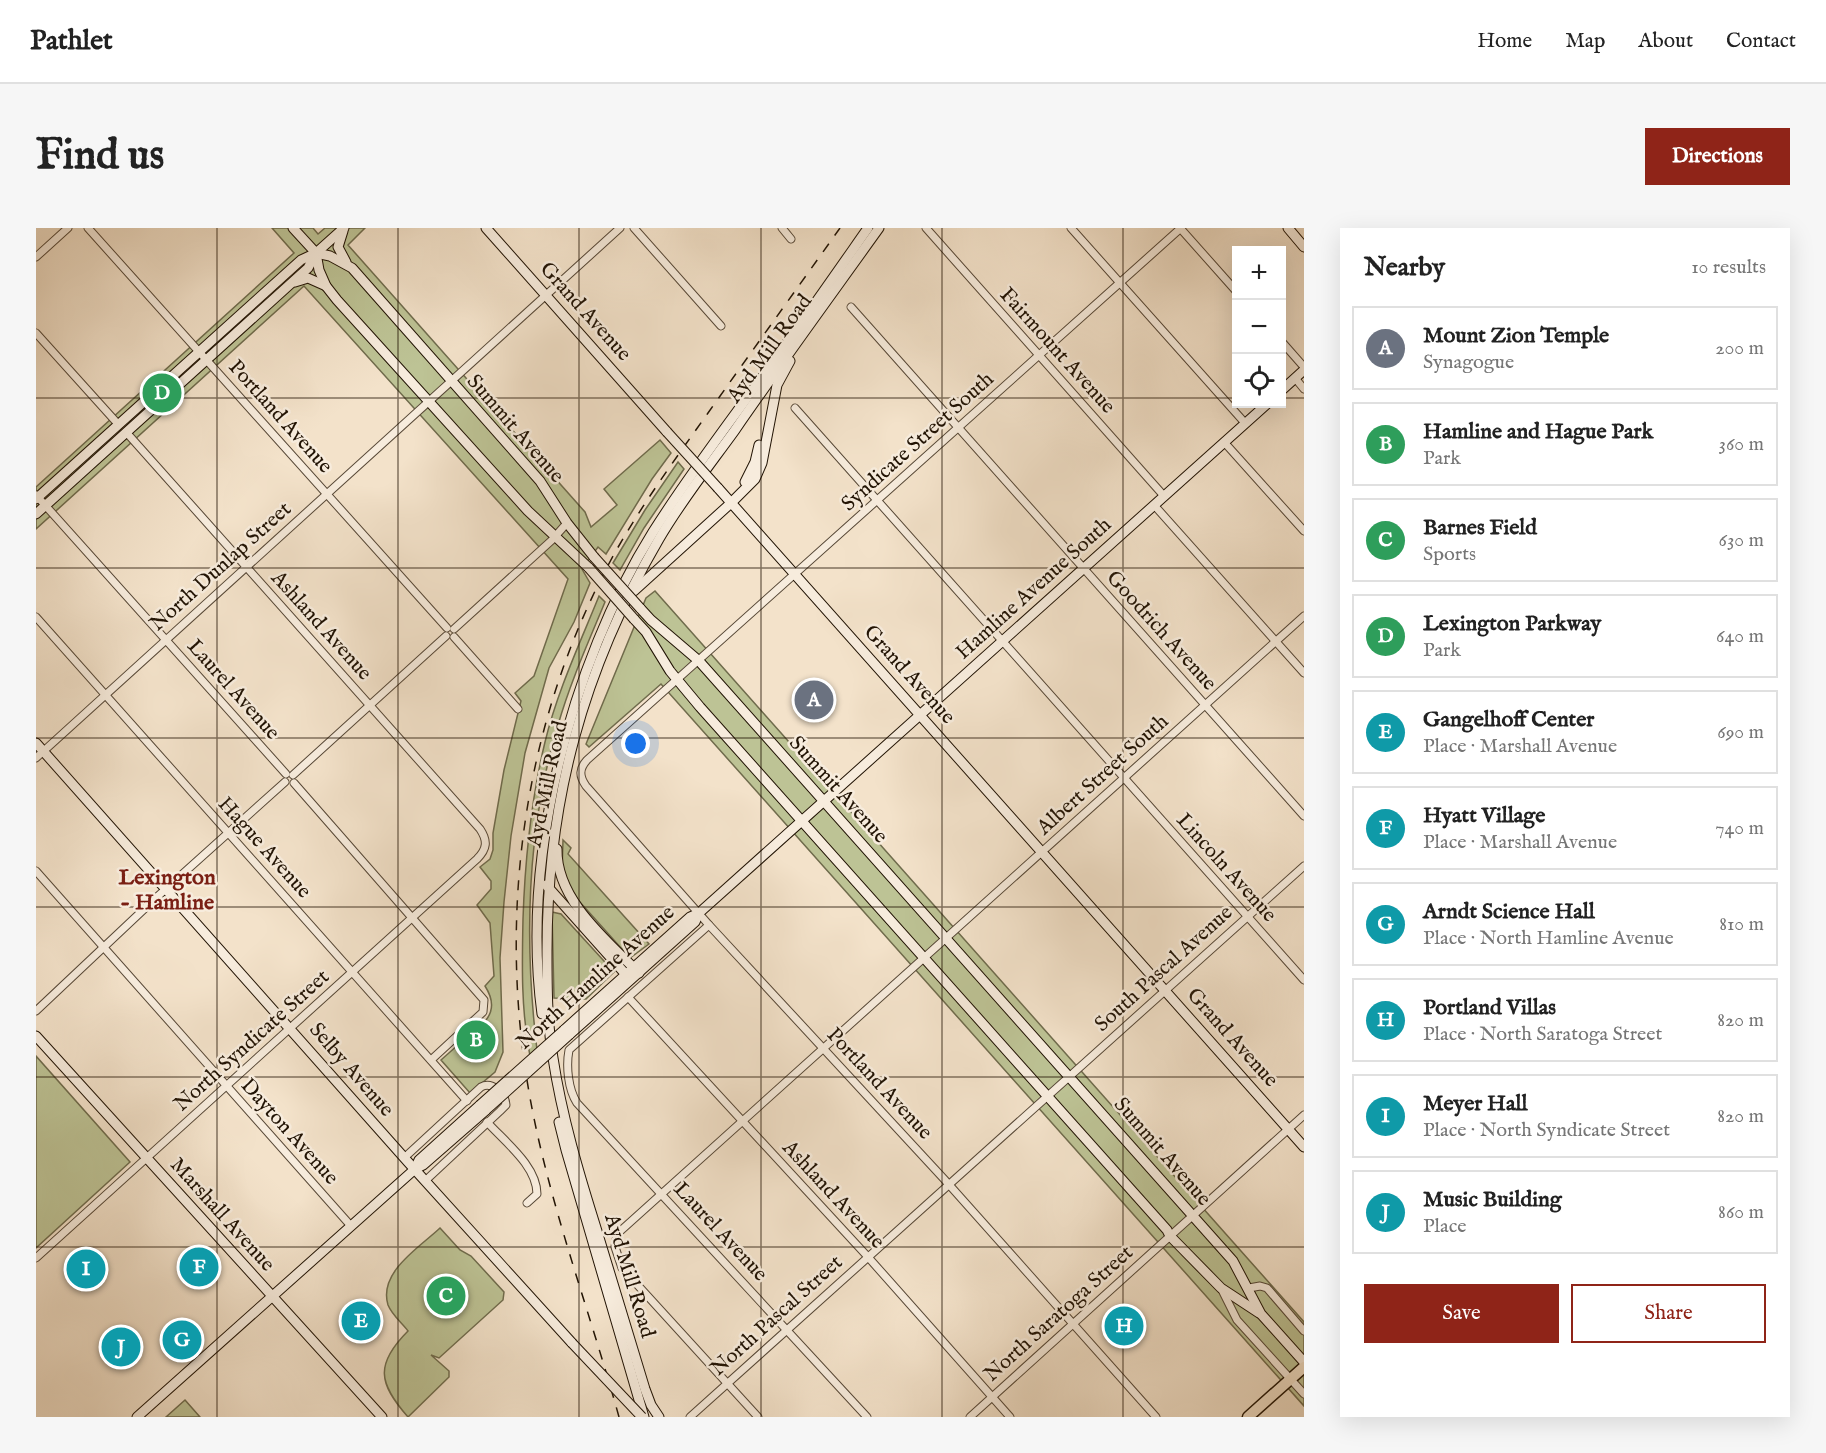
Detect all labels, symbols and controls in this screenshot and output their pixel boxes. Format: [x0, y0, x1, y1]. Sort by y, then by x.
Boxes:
text: Pathlet [30, 24, 113, 59]
text: Home [1477, 28, 1532, 55]
text: Map [1565, 28, 1605, 55]
text: About [1638, 28, 1693, 55]
text: Contact [1726, 28, 1796, 55]
button: Directions [1645, 128, 1790, 185]
text: Find us [36, 130, 164, 183]
map controls [1232, 246, 1286, 408]
button: + [1232, 246, 1286, 300]
text: Nearby [1364, 251, 1445, 284]
text: 10 results [1691, 255, 1766, 280]
street label: Grand Avenue [533, 257, 637, 368]
street label: Fairmount Avenue [993, 282, 1121, 420]
street label: Ayd Mill Road [721, 289, 819, 410]
button: − [1232, 300, 1286, 354]
text: Mount Zion Temple [1423, 322, 1609, 350]
text: A [1379, 336, 1392, 361]
text: 200 m [1715, 336, 1764, 361]
text: Synagogue [1423, 350, 1514, 375]
button: locate [1232, 354, 1286, 408]
street label: Portland Avenue [222, 355, 338, 480]
street label: Syndicate Street South [836, 366, 1000, 518]
street label: Summit Avenue [460, 369, 570, 489]
pin: D [142, 370, 182, 416]
text: Hamline and Hague Park [1423, 418, 1653, 446]
text: B [1379, 432, 1392, 457]
text: 360 m [1718, 432, 1764, 457]
text: Park [1423, 446, 1461, 471]
street label: North Dunlap Street [145, 496, 297, 638]
street label: Hamline Avenue South [951, 512, 1117, 666]
text: Barnes Field [1423, 514, 1537, 542]
text: C [1378, 528, 1393, 553]
text: 630 m [1718, 528, 1764, 553]
text: Sports [1423, 542, 1476, 567]
street label: Ashland Avenue [264, 565, 378, 687]
street label: Goodrich Avenue [1100, 565, 1222, 697]
text: Lexington Parkway [1423, 610, 1601, 638]
street label: Grand Avenue [857, 620, 961, 731]
text: D [1377, 624, 1394, 649]
text: 640 m [1716, 624, 1764, 649]
street label: Laurel Avenue [181, 634, 286, 746]
text: Park [1423, 638, 1461, 663]
pin: A [794, 678, 834, 722]
text: Gangelhoff Center [1423, 706, 1594, 734]
street label: Albert Street South [1031, 709, 1175, 842]
street label: Ayd Mill Road [521, 718, 575, 851]
text: E [1379, 720, 1392, 745]
text: 690 m [1717, 720, 1764, 745]
your location [621, 729, 650, 758]
street label: Summit Avenue [783, 731, 894, 850]
text: Place · Marshall Avenue [1423, 734, 1617, 759]
street label: Hague Avenue [211, 791, 317, 905]
text: Hyatt Village [1423, 802, 1545, 830]
street label: Lincoln Avenue [1170, 808, 1282, 928]
text: F [1379, 816, 1392, 841]
text: 740 m [1715, 816, 1764, 841]
text: Place · Marshall Avenue [1423, 830, 1617, 855]
district label: Lexington - Hamline [118, 864, 216, 917]
text: Arndt Science Hall [1423, 898, 1595, 926]
street label: North Hamline Avenue [511, 900, 681, 1056]
street label: South Pascal Avenue [1089, 900, 1239, 1038]
text: G [1378, 912, 1393, 937]
text: 810 m [1719, 912, 1764, 937]
text: Place · North Hamline Avenue [1423, 926, 1674, 951]
street label: North Syndicate Street [169, 964, 335, 1118]
street label: Grand Avenue [1180, 983, 1284, 1094]
text: Portland Villas [1423, 994, 1556, 1022]
text: H [1377, 1008, 1394, 1033]
text: 820 m [1717, 1008, 1764, 1033]
street label: Selby Avenue [303, 1017, 400, 1123]
pin: B [456, 1018, 496, 1062]
street label: Portland Avenue [820, 1022, 938, 1146]
text: Place · North Saratoga Street [1423, 1022, 1662, 1047]
street label: Dayton Avenue [234, 1073, 344, 1191]
text: Meyer Hall [1423, 1090, 1528, 1118]
street label: Summit Avenue [1107, 1092, 1217, 1212]
text: I [1381, 1104, 1390, 1129]
text: 820 m [1717, 1104, 1764, 1129]
text: Place · North Syndicate Street [1423, 1118, 1670, 1143]
street label: Ashland Avenue [775, 1134, 890, 1255]
street label: Marshall Avenue [164, 1152, 281, 1278]
street label: Laurel Avenue [667, 1176, 773, 1288]
text: Music Building [1423, 1186, 1562, 1214]
text: J [1381, 1200, 1390, 1225]
text: 860 m [1718, 1200, 1764, 1225]
street label: Ayd Mill Road [597, 1210, 661, 1342]
text: Place [1423, 1214, 1466, 1239]
street label: North Saratoga Street [979, 1240, 1139, 1388]
pin: F [180, 1244, 218, 1290]
pin: I [67, 1246, 106, 1292]
street label: North Pascal Street [705, 1250, 849, 1382]
pin: C [426, 1274, 466, 1318]
button: Save [1364, 1284, 1559, 1343]
button: Share [1571, 1284, 1766, 1343]
pin: E [342, 1298, 380, 1344]
pin: H [1104, 1304, 1144, 1348]
pin: G [162, 1318, 202, 1362]
pin: J [102, 1324, 140, 1370]

